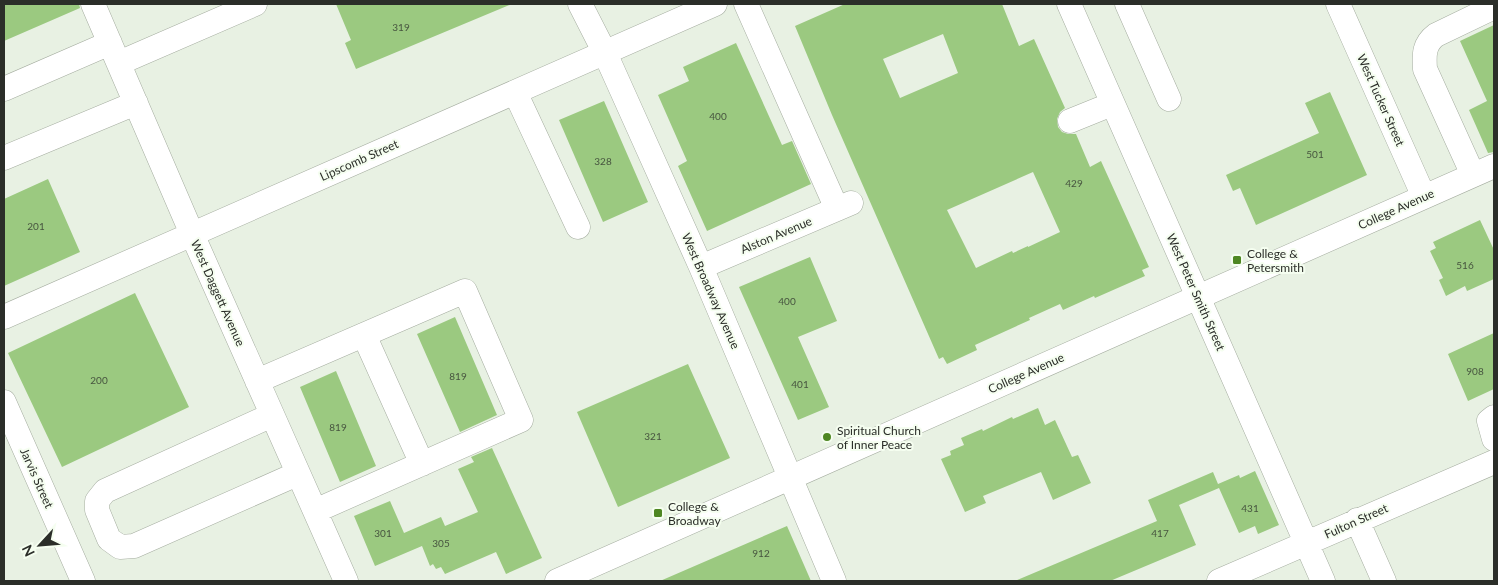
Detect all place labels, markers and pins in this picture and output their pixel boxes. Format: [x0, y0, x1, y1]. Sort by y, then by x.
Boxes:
place label: College & Petersmith [1247, 246, 1304, 275]
marker: College & Petersmith [1231, 254, 1243, 266]
place label: Spiritual Church of Inner Peace [837, 423, 921, 452]
marker: Spiritual Church of Inner Peace [821, 431, 833, 443]
place label: College & Broadway [668, 499, 721, 528]
marker: College & Broadway [652, 507, 664, 519]

